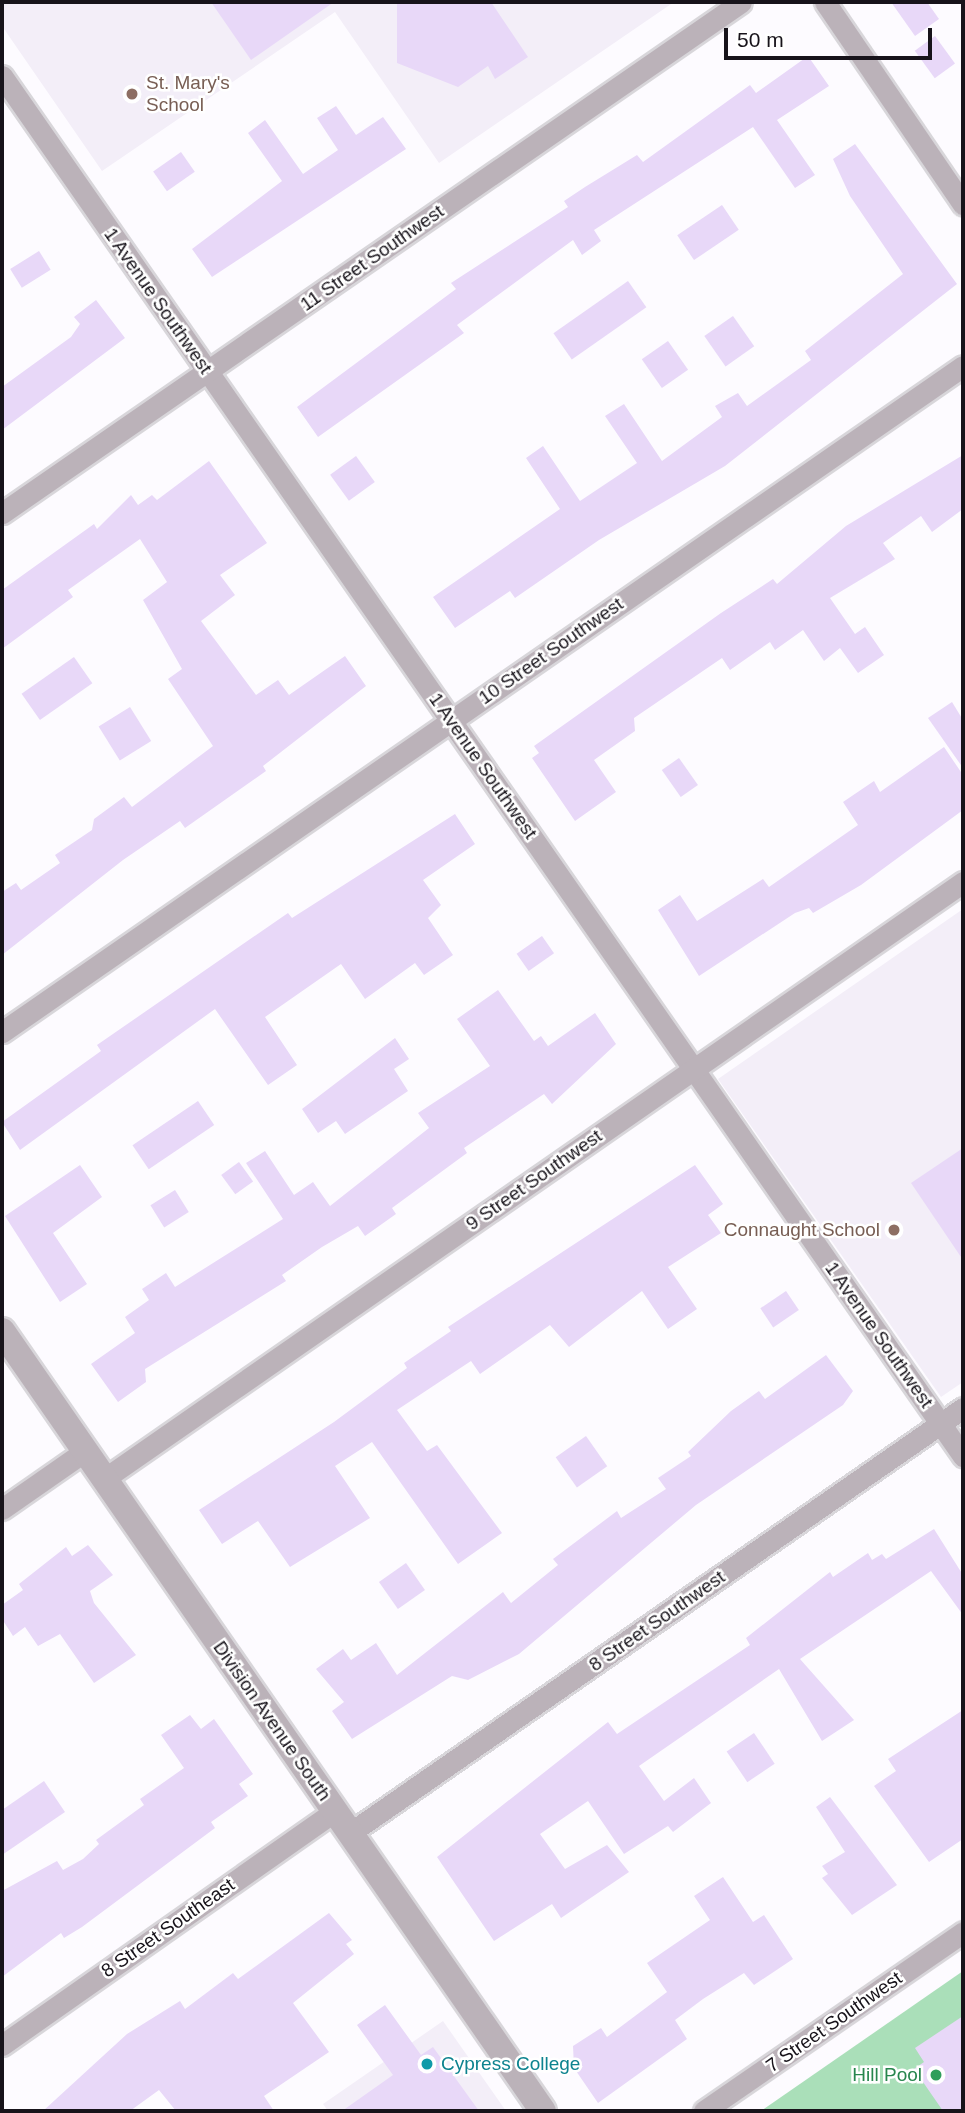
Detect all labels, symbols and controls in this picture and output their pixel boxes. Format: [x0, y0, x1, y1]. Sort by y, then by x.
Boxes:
scale bar [727, 14, 935, 58]
text: 50 m [737, 28, 784, 51]
place label: St. Mary's School [146, 72, 230, 116]
marker: St. Mary's School [124, 86, 140, 102]
street label: 11 Street Southwest [296, 200, 448, 316]
street label: 1 Avenue Southwest [99, 223, 217, 379]
street label: 10 Street Southwest [474, 593, 628, 709]
street label: 1 Avenue Southwest [424, 688, 542, 844]
street label: 9 Street Southwest [462, 1125, 606, 1235]
place label: Connaught School [724, 1219, 880, 1241]
marker: Connaught School [886, 1222, 902, 1238]
street label: 1 Avenue Southwest [820, 1257, 938, 1413]
street label: 8 Street Southwest [585, 1566, 729, 1676]
street label: Division Avenue South [208, 1636, 336, 1806]
street label: 8 Street Southeast [97, 1874, 239, 1982]
street label: 7 Street Southwest [762, 1967, 906, 2077]
place label: Cypress College [441, 2053, 580, 2075]
marker: Cypress College [419, 2056, 435, 2072]
place label: Hill Pool [852, 2064, 922, 2086]
marker: Hill Pool [928, 2067, 944, 2083]

